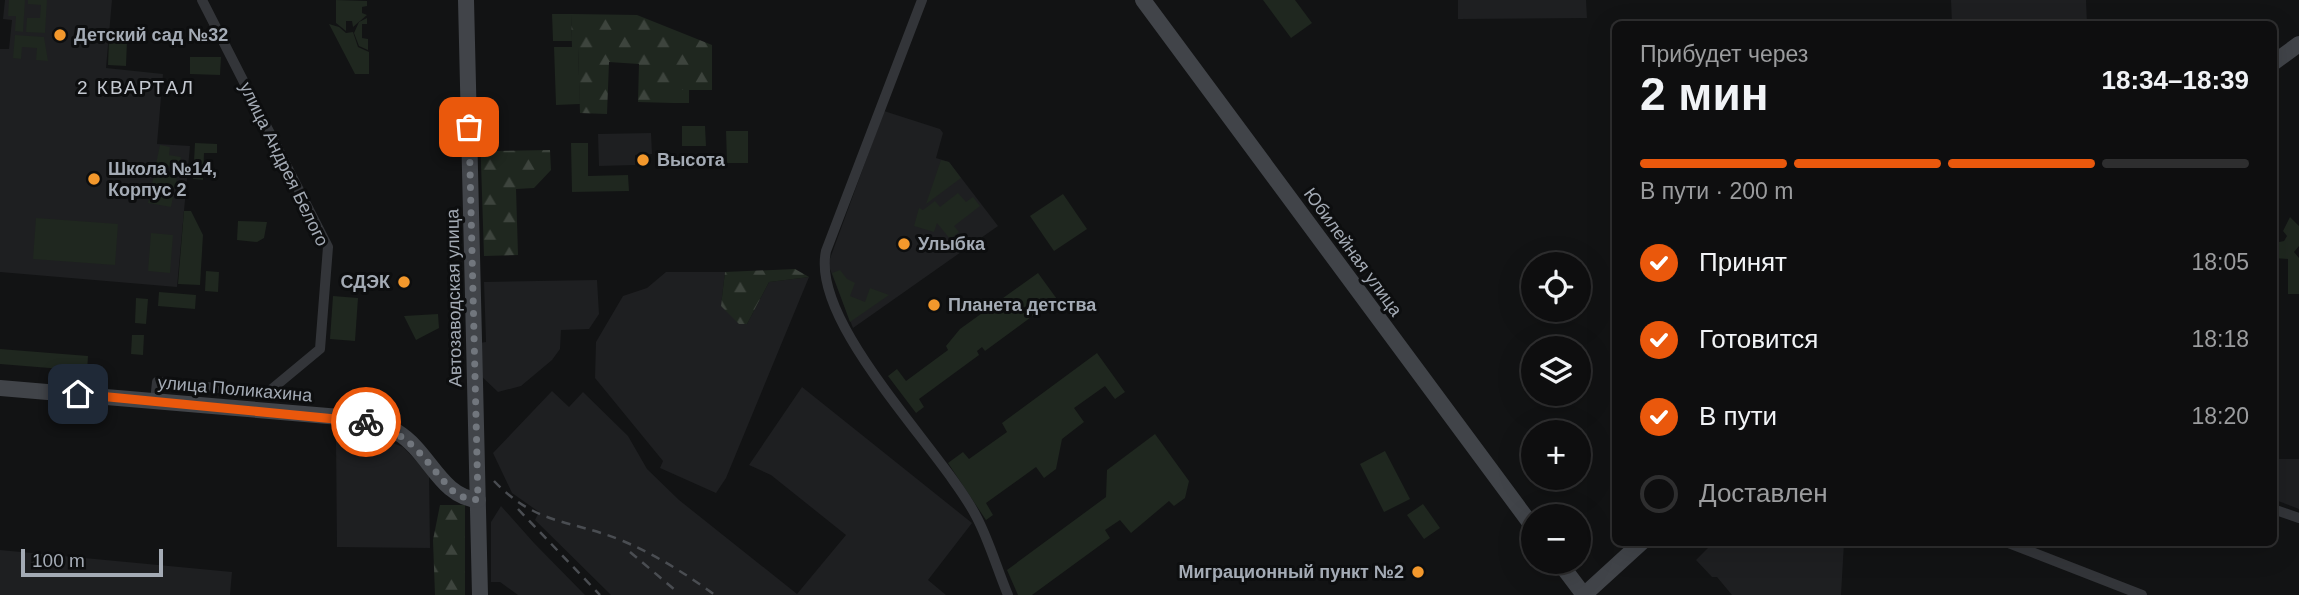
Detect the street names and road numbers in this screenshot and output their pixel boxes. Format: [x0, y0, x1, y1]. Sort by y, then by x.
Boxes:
street label: улица Андрея Белого [236, 79, 332, 249]
street label: Юбилейная улица [1300, 184, 1407, 321]
street label: Автозаводская улица [442, 208, 466, 387]
street label: улица Поликахина [157, 372, 314, 406]

